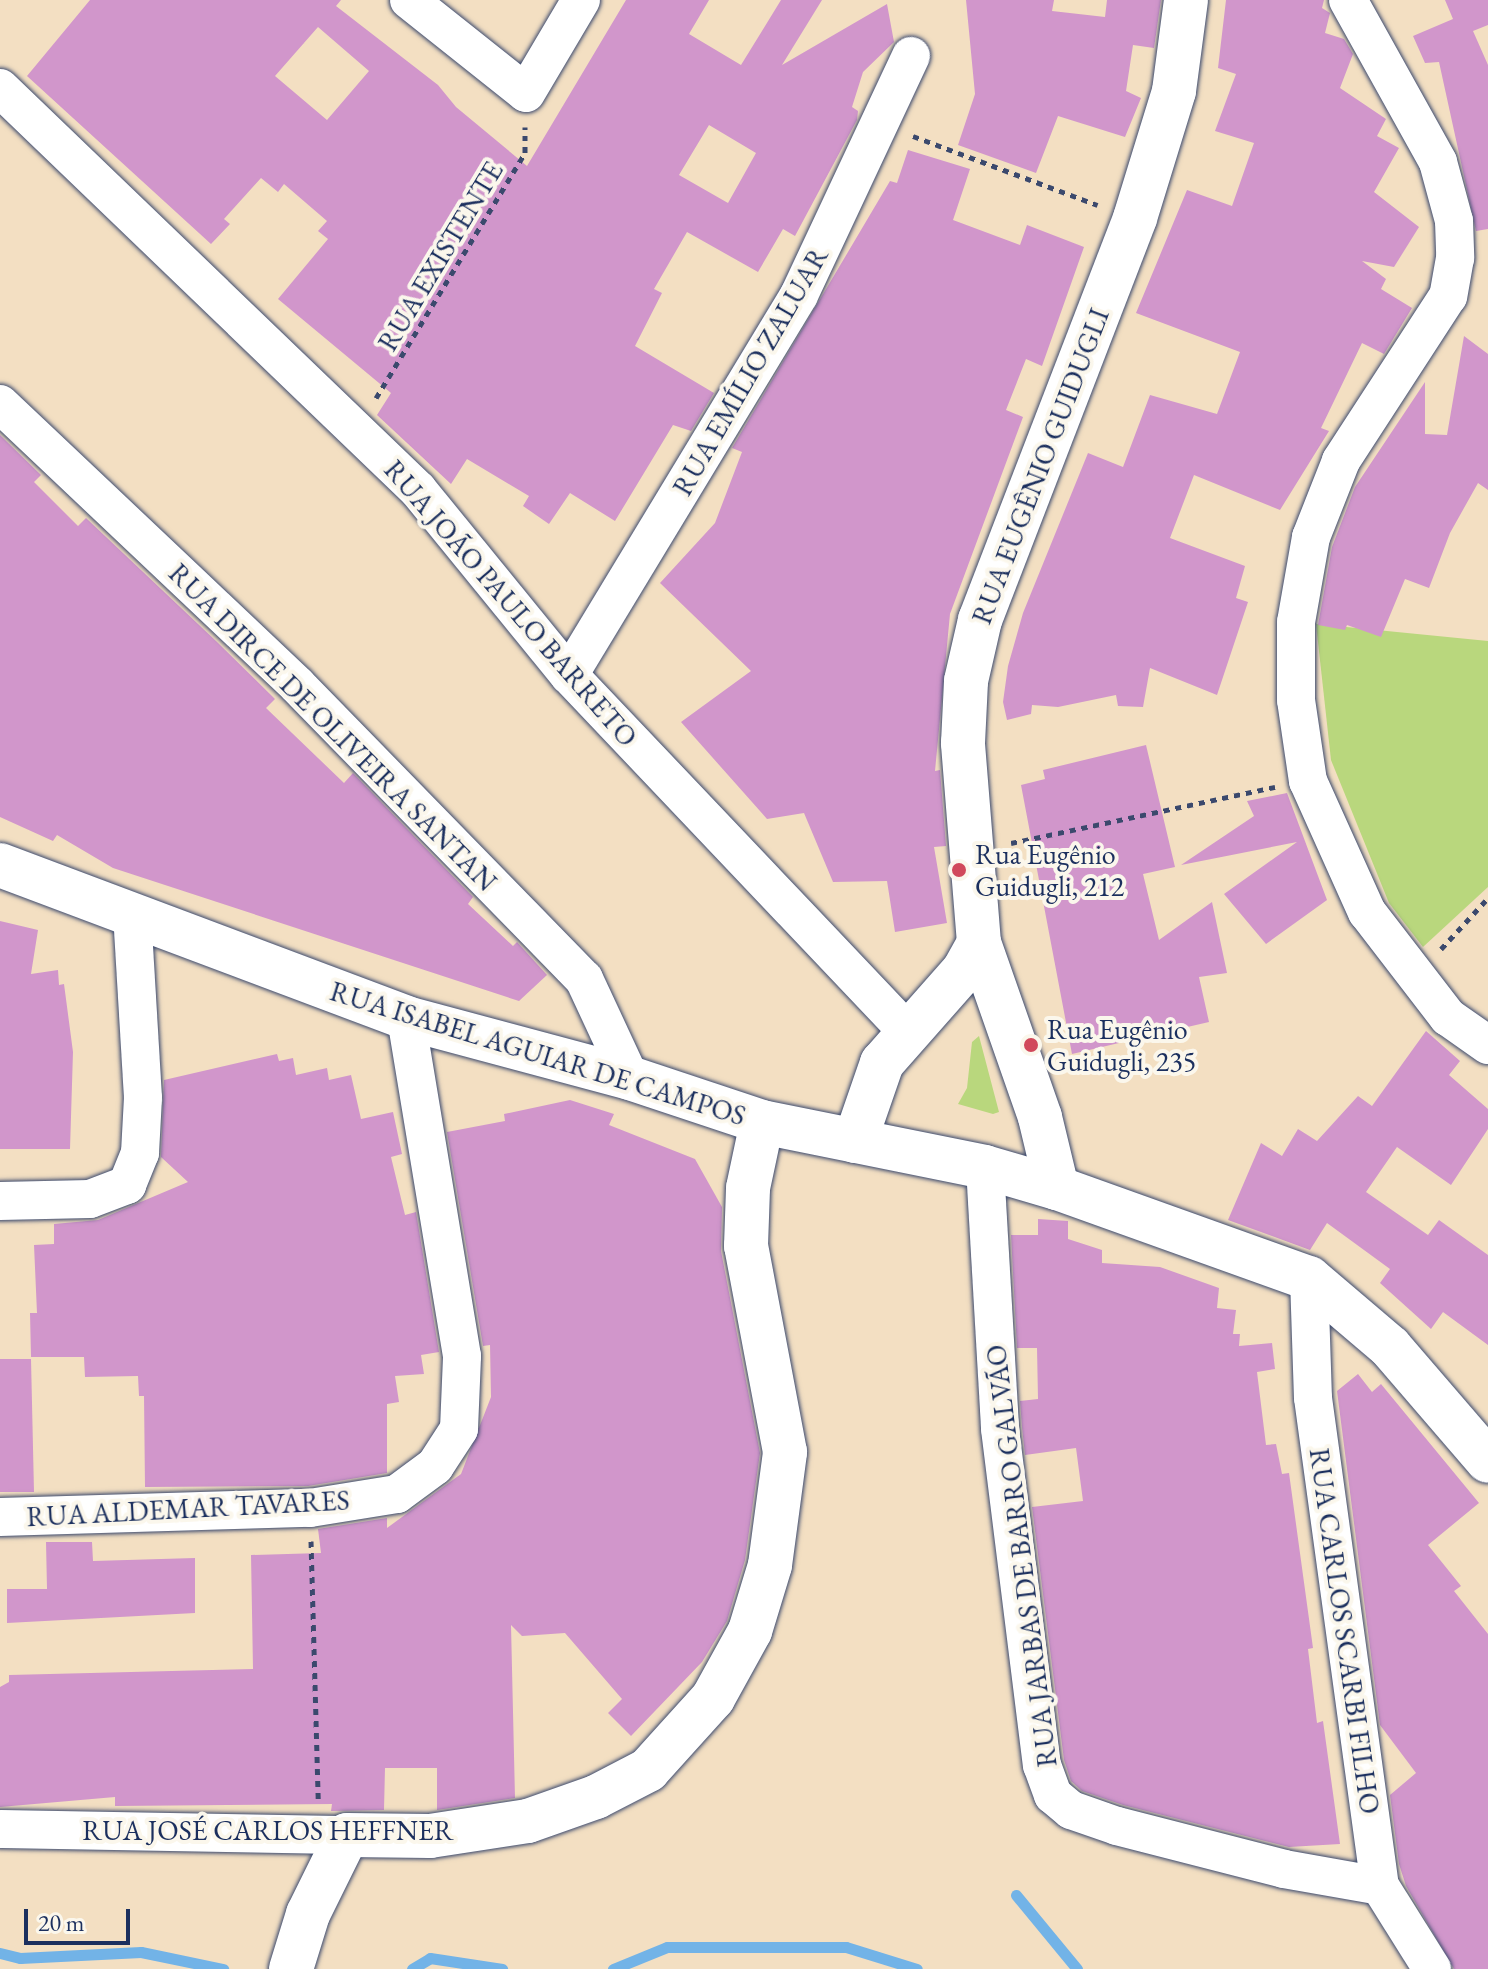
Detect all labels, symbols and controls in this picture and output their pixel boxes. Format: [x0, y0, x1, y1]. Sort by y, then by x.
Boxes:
street label: RUA EXISTENTE [370, 155, 510, 357]
street label: RUA EMÍLIO ZALUAR [665, 241, 835, 501]
street label: RUA EUGÊNIO GUIDUGLI [964, 303, 1116, 629]
street label: RUA JOÃO PAULO BARRETO [377, 453, 645, 753]
street label: RUA DIRCE DE OLIVEIRA SANTAN [162, 556, 504, 898]
place label: Rua Eugênio Guidugli, 212 [975, 837, 1124, 903]
marker: Rua Eugênio Guidugli, 212 [950, 861, 968, 879]
street label: RUA ISABEL AGUIAR DE CAMPOS [326, 974, 750, 1132]
place label: Rua Eugênio Guidugli, 235 [1047, 1012, 1196, 1078]
marker: Rua Eugênio Guidugli, 235 [1022, 1036, 1040, 1054]
street label: RUA JARBAS DE BARRO GALVÃO [978, 1343, 1064, 1769]
street label: RUA CARLOS SCARBI FILHO [1303, 1446, 1387, 1816]
street label: RUA ALDEMAR TAVARES [26, 1483, 350, 1533]
street label: RUA JOSÉ CARLOS HEFFNER [82, 1813, 454, 1847]
scale bar [28, 1893, 134, 1943]
text: 20 m [38, 1907, 85, 1938]

